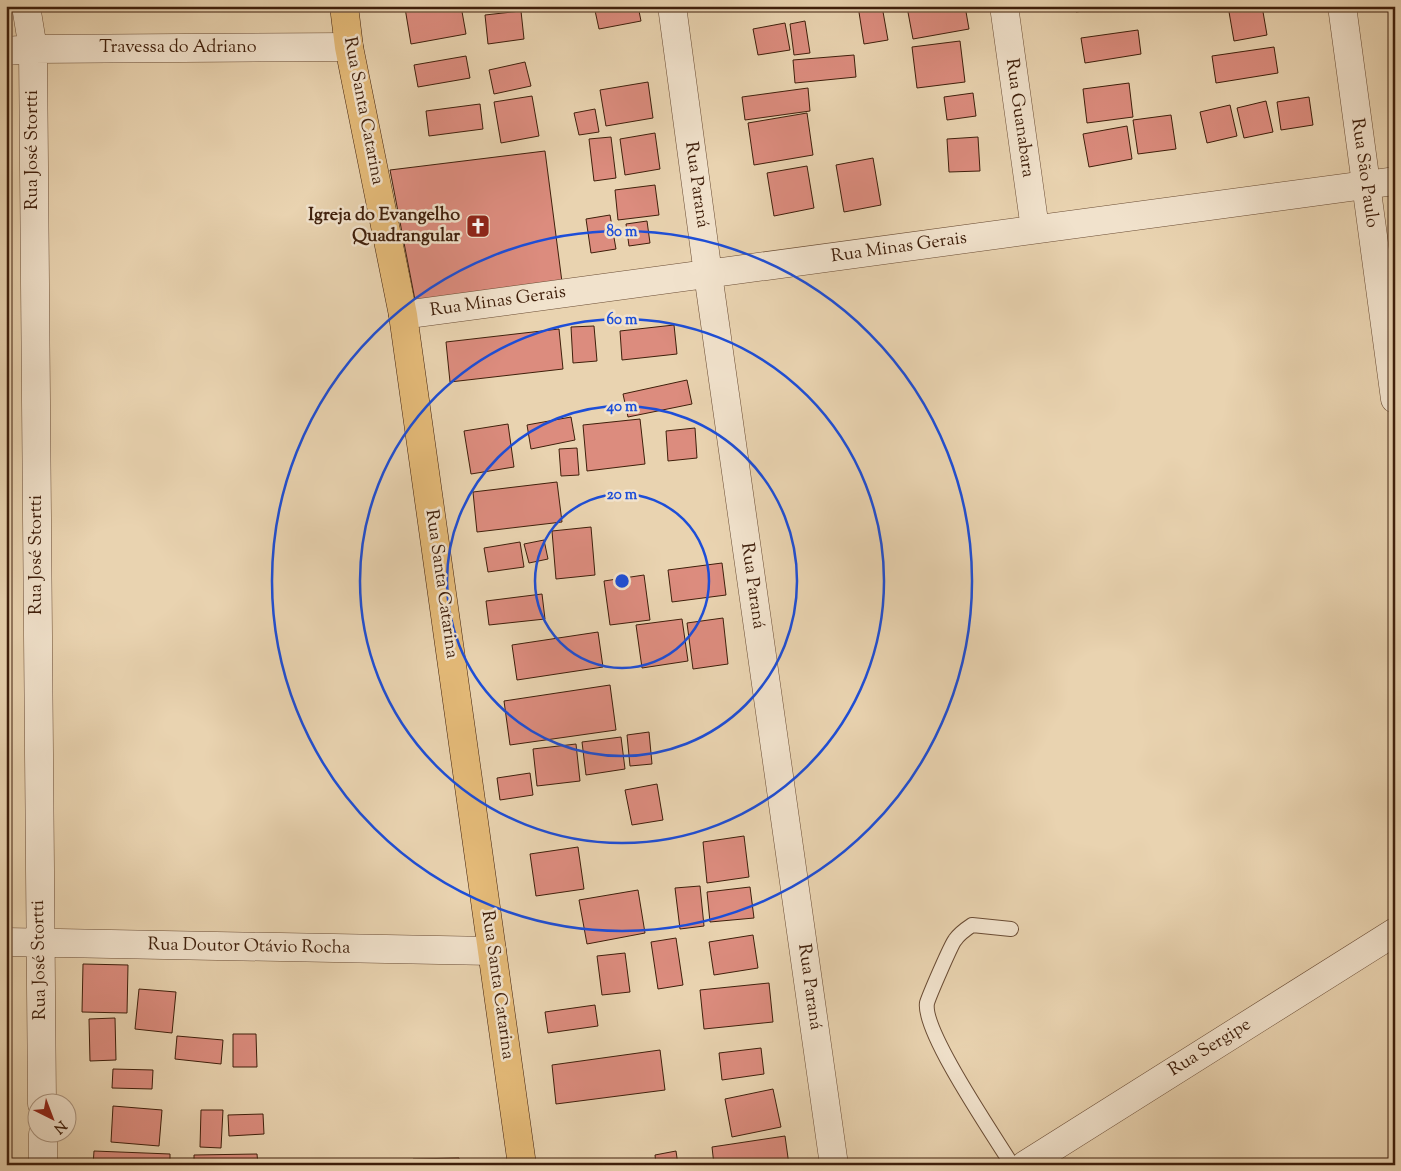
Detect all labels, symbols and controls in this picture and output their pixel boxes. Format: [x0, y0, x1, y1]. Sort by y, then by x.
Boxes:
street label: Travessa do Adriano [99, 35, 257, 61]
street label: Rua Santa Catarina [336, 35, 390, 187]
street label: Rua Guanabara [998, 57, 1040, 179]
street label: Rua José Stortti [20, 90, 46, 210]
street label: Rua São Paulo [1343, 117, 1385, 230]
street label: Rua Paraná [677, 140, 715, 230]
place label: Igreja do Evangelho Quadrangular [308, 203, 460, 250]
church icon: Igreja do Evangelho Quadrangular [465, 213, 491, 239]
text: 80 m [606, 222, 638, 243]
street label: Rua Minas Gerais [829, 226, 969, 270]
street label: Rua Minas Gerais [428, 280, 568, 324]
text: 60 m [607, 310, 638, 331]
text: 40 m [606, 397, 638, 418]
text: 20 m [607, 485, 638, 506]
street label: Rua José Stortti [24, 495, 50, 615]
street label: Rua Santa Catarina [418, 508, 464, 660]
street label: Rua Paraná [733, 541, 771, 631]
centre of rings [613, 572, 631, 590]
street label: Rua José Stortti [26, 900, 54, 1020]
street label: Rua Santa Catarina [474, 909, 520, 1061]
street label: Rua Doutor Otávio Rocha [147, 932, 351, 962]
street label: Rua Paraná [790, 942, 828, 1032]
street label: Rua Sergipe [1164, 1012, 1256, 1084]
north arrow [28, 1094, 78, 1144]
text: N [49, 1115, 70, 1137]

